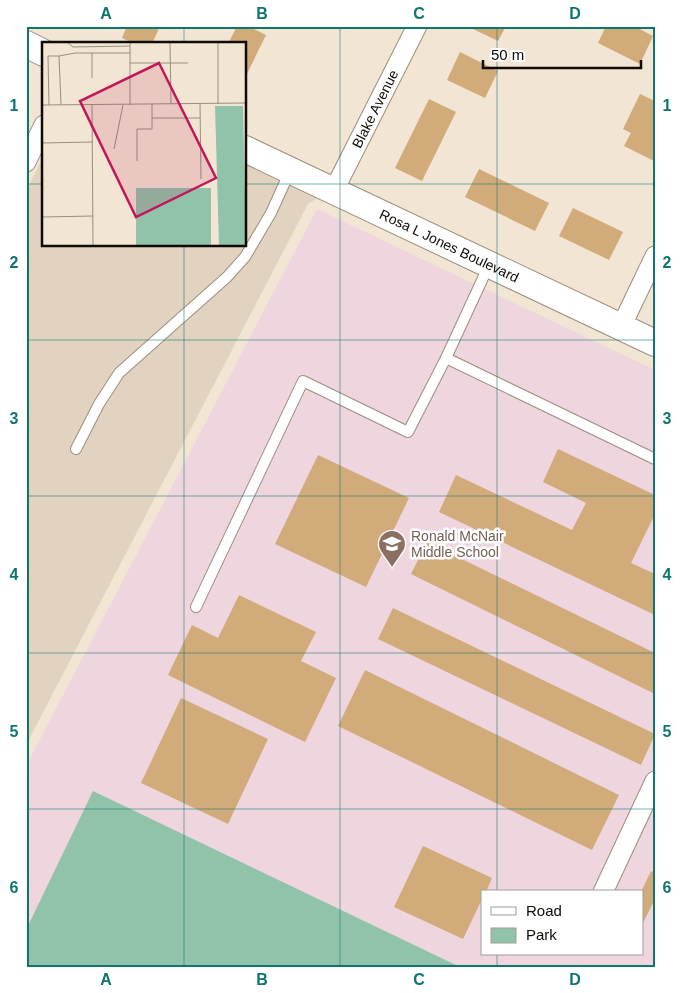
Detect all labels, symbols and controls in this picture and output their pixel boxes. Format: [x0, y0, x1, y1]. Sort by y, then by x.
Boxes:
text: A [100, 5, 112, 22]
text: B [256, 5, 268, 22]
text: C [413, 5, 425, 22]
text: D [569, 5, 581, 22]
scale bar [483, 38, 641, 70]
inset map [42, 42, 246, 246]
text: 50 m [491, 46, 524, 63]
street label: Blake Avenue [349, 67, 402, 151]
text: 1 [10, 97, 19, 114]
text: 1 [663, 97, 672, 114]
street label: Rosa L Jones Boulevard [377, 206, 521, 285]
text: 2 [10, 254, 19, 271]
text: 2 [663, 254, 672, 271]
text: 3 [10, 410, 19, 427]
text: 3 [663, 410, 672, 427]
place label: Ronald McNair Middle School [411, 528, 504, 560]
school or university icon: Ronald McNair Middle School [377, 529, 407, 568]
text: 4 [10, 566, 19, 583]
text: 4 [663, 566, 672, 583]
text: 5 [10, 723, 19, 740]
text: 5 [663, 723, 672, 740]
text: 6 [10, 879, 19, 896]
text: 6 [663, 879, 672, 896]
legend [481, 890, 644, 956]
text: Road [526, 902, 562, 919]
text: Park [526, 926, 557, 943]
text: A [100, 971, 112, 988]
text: B [256, 971, 268, 988]
text: C [413, 971, 425, 988]
text: D [569, 971, 581, 988]

